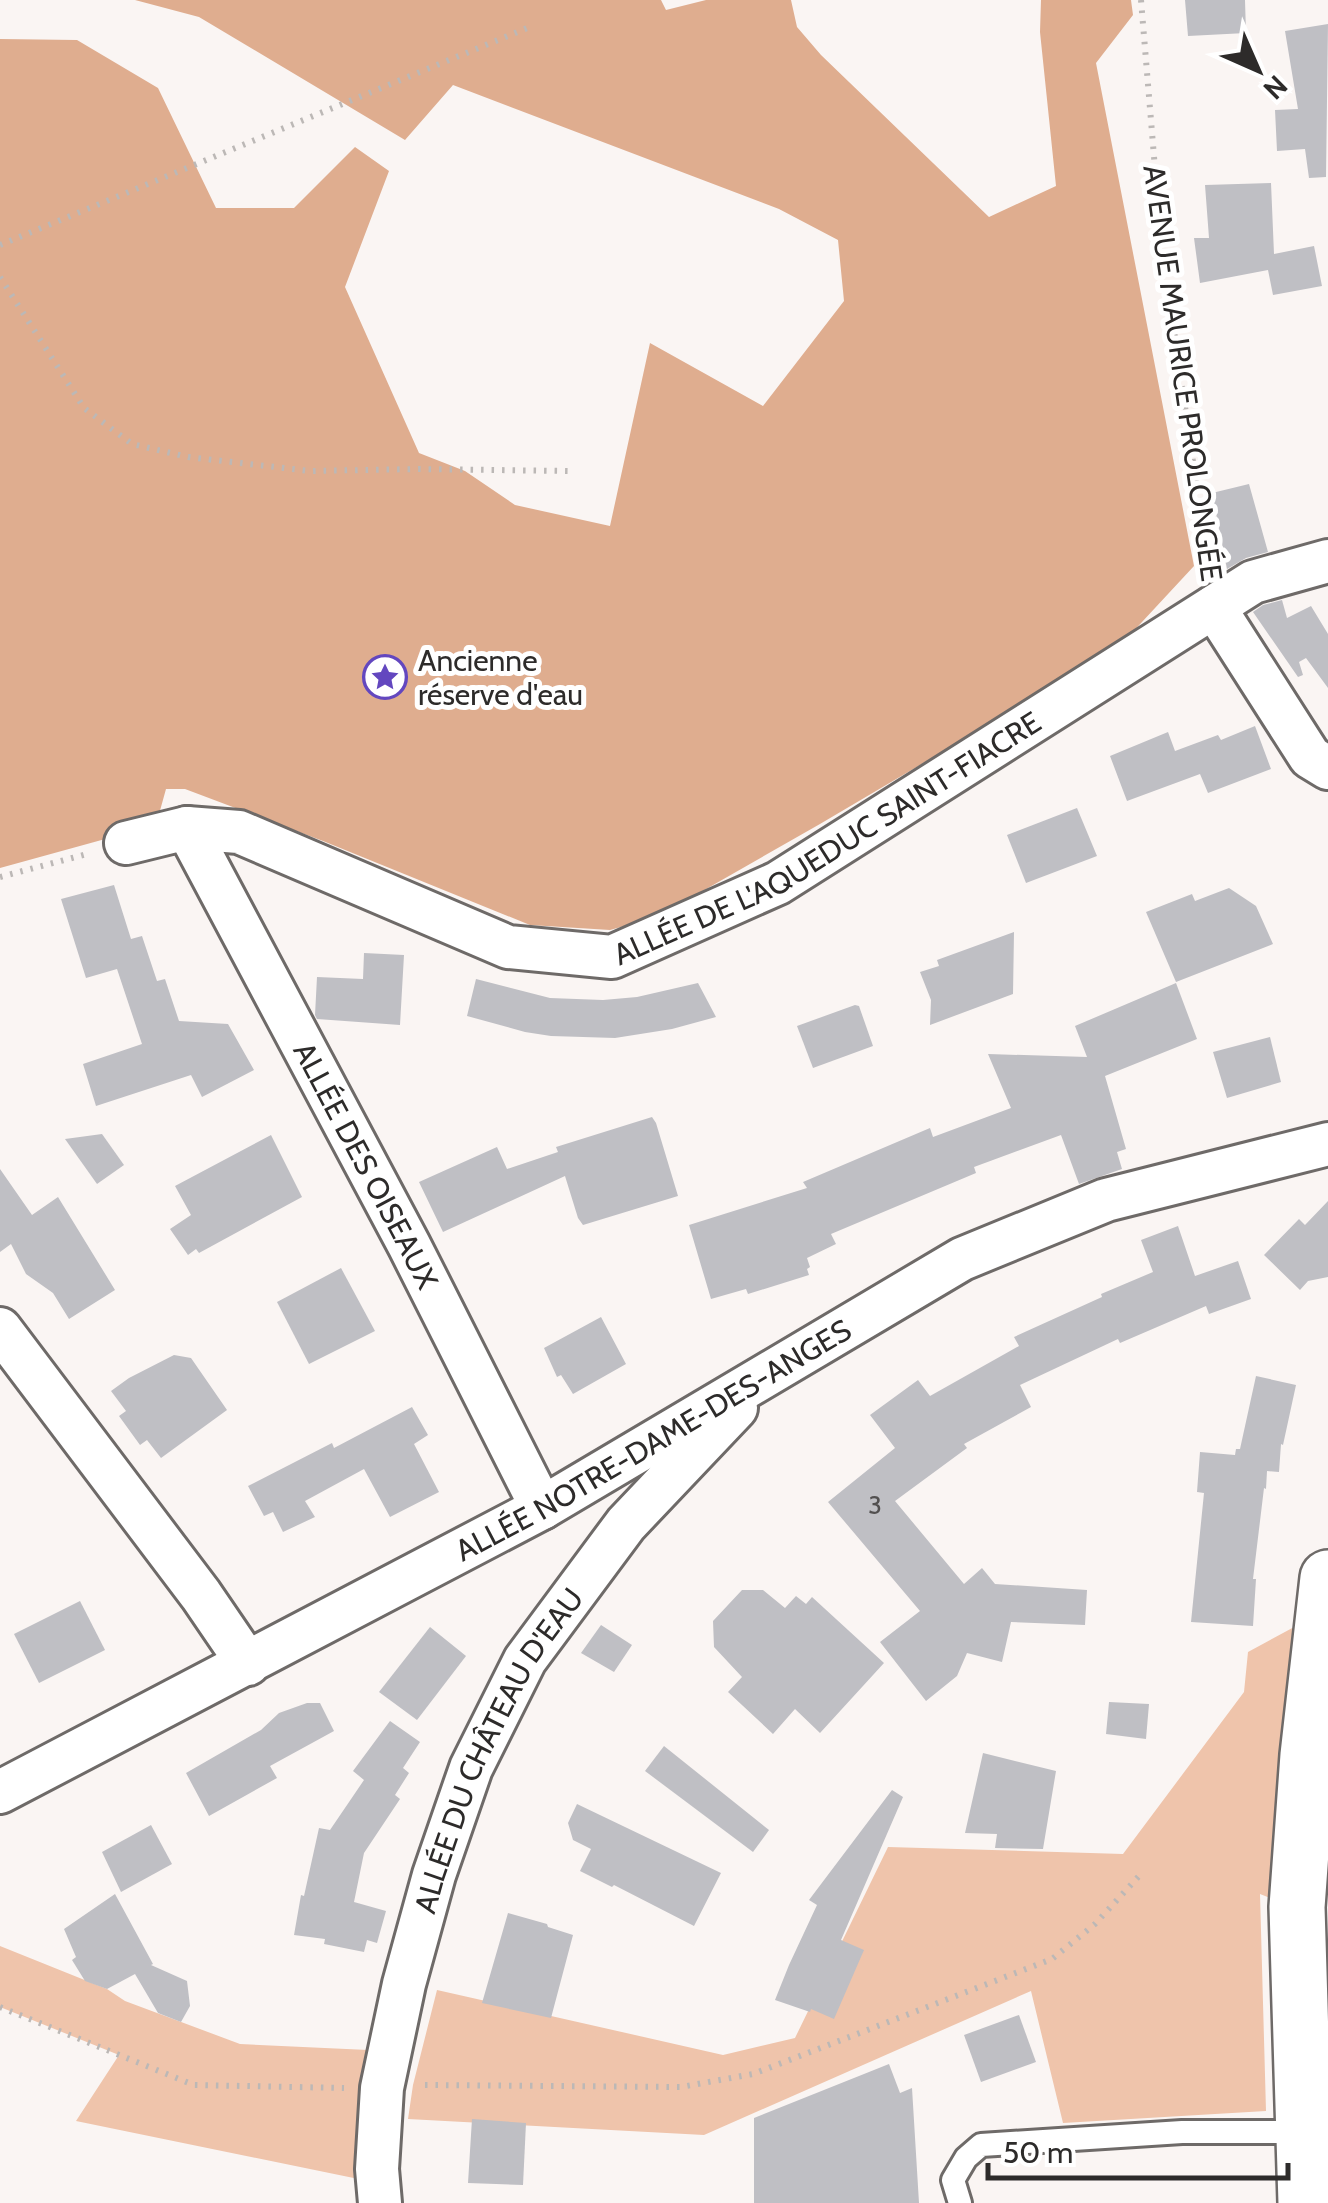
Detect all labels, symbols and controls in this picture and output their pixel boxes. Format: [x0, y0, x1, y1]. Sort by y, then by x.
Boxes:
north arrow [1208, 20, 1308, 120]
text: N [1257, 69, 1295, 107]
street label: AVENUE MAURICE PROLONGÉE [1135, 162, 1231, 584]
place label: Ancienne réserve d'eau [418, 642, 583, 713]
place icon: Ancienne réserve d'eau [362, 654, 408, 700]
street label: ALLÉE DE L'AQUEDUC SAINT-FIACRE [607, 703, 1047, 973]
street label: ALLÉE DES OISEAUX [286, 1036, 447, 1295]
street label: ALLÉE NOTRE-DAME-DES-ANGES [449, 1311, 857, 1569]
house number: 3 [868, 1490, 882, 1520]
street label: ALLÉE DU CHÂTEAU D'EAU [406, 1580, 591, 1917]
scale bar [988, 2118, 1288, 2180]
text: 50 m [1003, 2134, 1073, 2171]

